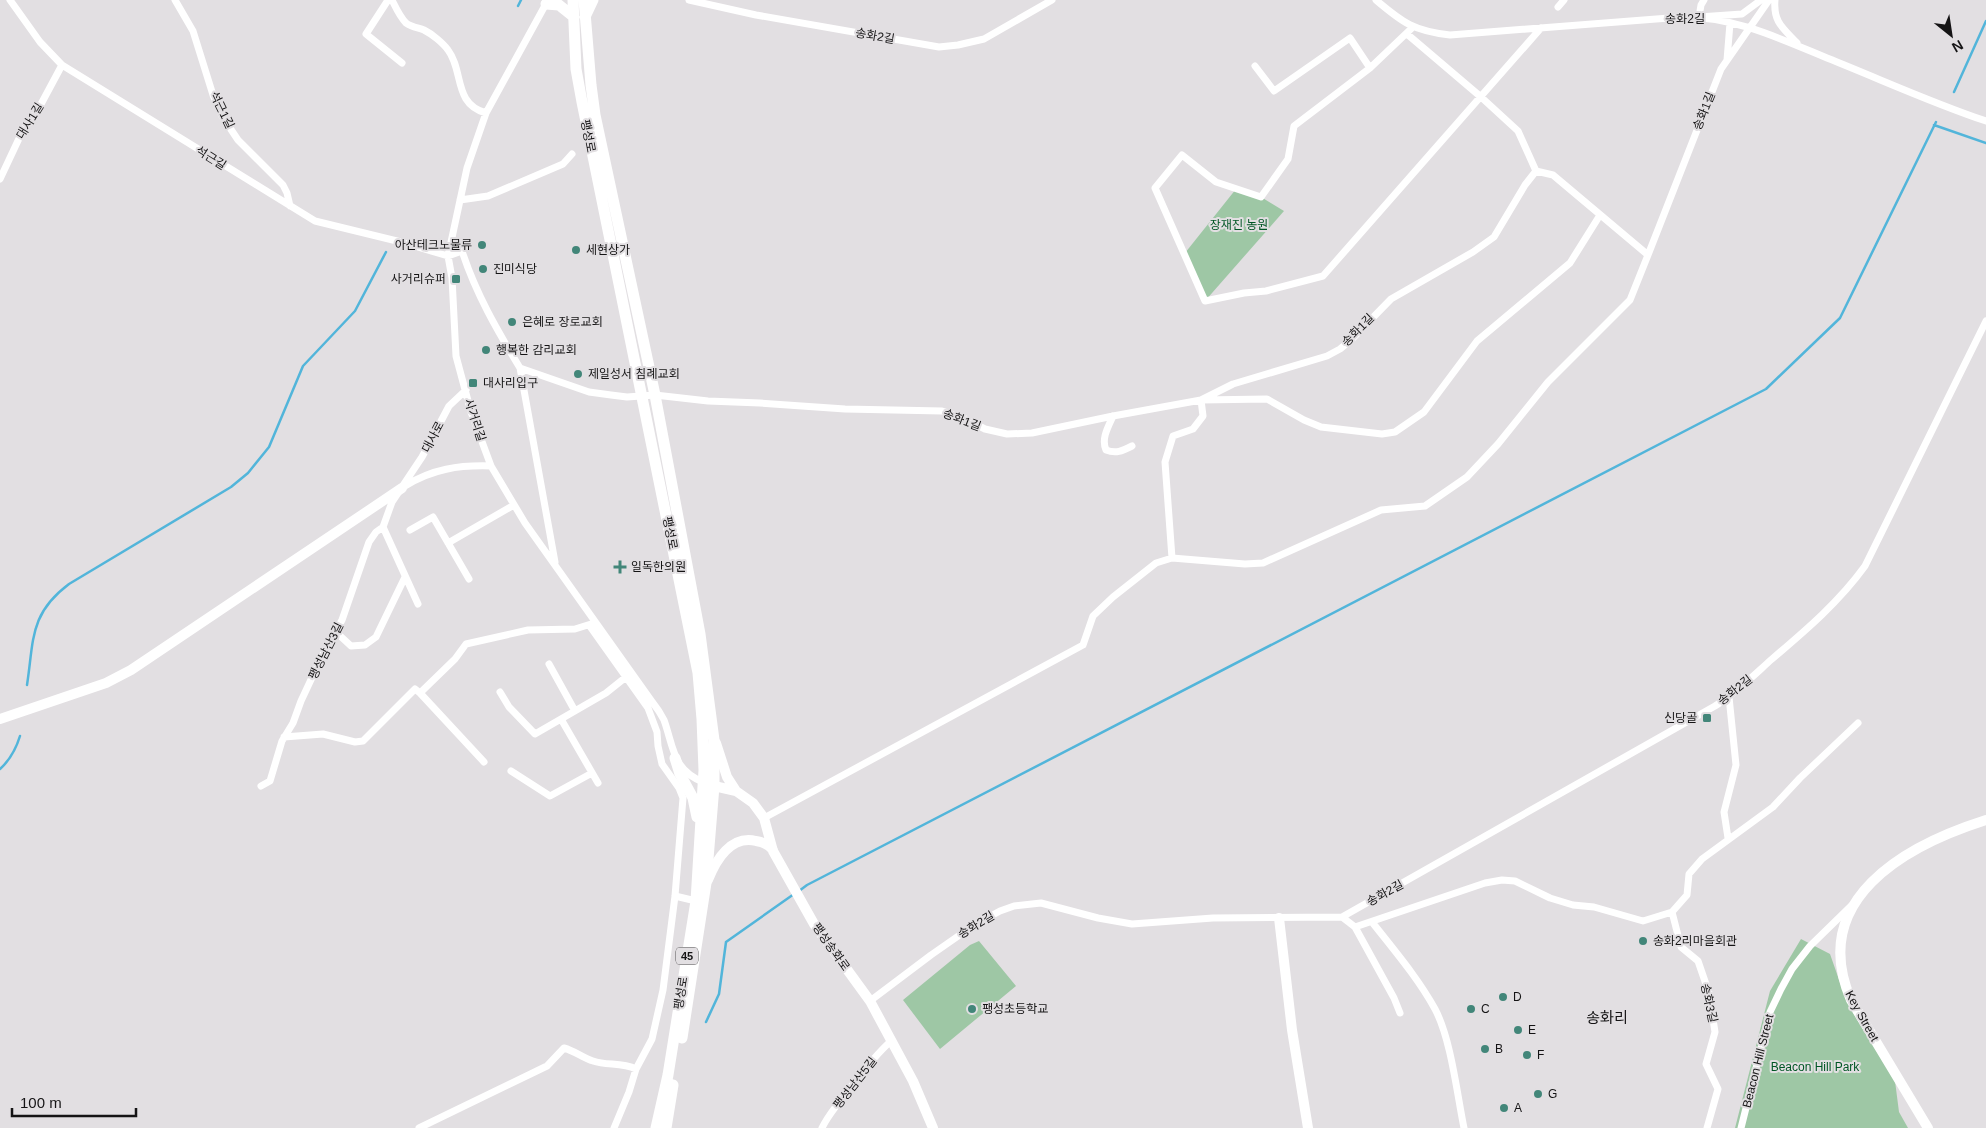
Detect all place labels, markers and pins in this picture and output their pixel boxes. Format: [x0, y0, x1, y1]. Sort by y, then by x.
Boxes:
place label: 아산테크노물류 [395, 238, 472, 252]
marker: 아산테크노물류 [476, 239, 488, 251]
place label: 세현상가 [586, 243, 630, 257]
marker: 세현상가 [570, 244, 582, 256]
place label: 진미식당 [493, 262, 537, 276]
marker: 진미식당 [477, 263, 489, 275]
place label: 사거리슈퍼 [391, 272, 446, 286]
marker: 사거리슈퍼 [450, 273, 462, 285]
place label: 은혜로 장로교회 [522, 315, 603, 329]
marker: 은혜로 장로교회 [506, 316, 518, 328]
place label: 행복한 감리교회 [496, 343, 577, 357]
marker: 행복한 감리교회 [480, 344, 492, 356]
place label: 제일성서 침례교회 [588, 367, 680, 381]
marker: 제일성서 침례교회 [572, 368, 584, 380]
place label: 대사리입구 [483, 376, 538, 390]
marker: 대사리입구 [467, 377, 479, 389]
marker: 일독한의원 [613, 560, 627, 574]
place label: 일독한의원 [631, 560, 686, 574]
place label: 신당골 [1664, 711, 1697, 725]
marker: 신당골 [1701, 712, 1713, 724]
place label: 송화2리마을회관 [1653, 934, 1737, 948]
marker: 송화2리마을회관 [1637, 935, 1649, 947]
place label: D [1513, 990, 1522, 1004]
marker: D [1497, 991, 1509, 1003]
place label: 팽성초등학교 [982, 1002, 1048, 1016]
place label: C [1481, 1002, 1490, 1016]
marker: 팽성초등학교 [966, 1003, 978, 1015]
marker: C [1465, 1003, 1477, 1015]
place label: E [1528, 1023, 1536, 1037]
marker: E [1512, 1024, 1524, 1036]
place label: B [1495, 1042, 1503, 1056]
marker: B [1479, 1043, 1491, 1055]
place label: F [1537, 1048, 1544, 1062]
marker: F [1521, 1049, 1533, 1061]
place label: G [1548, 1087, 1557, 1101]
marker: G [1532, 1088, 1544, 1100]
place label: A [1514, 1101, 1522, 1115]
marker: A [1498, 1102, 1510, 1114]

